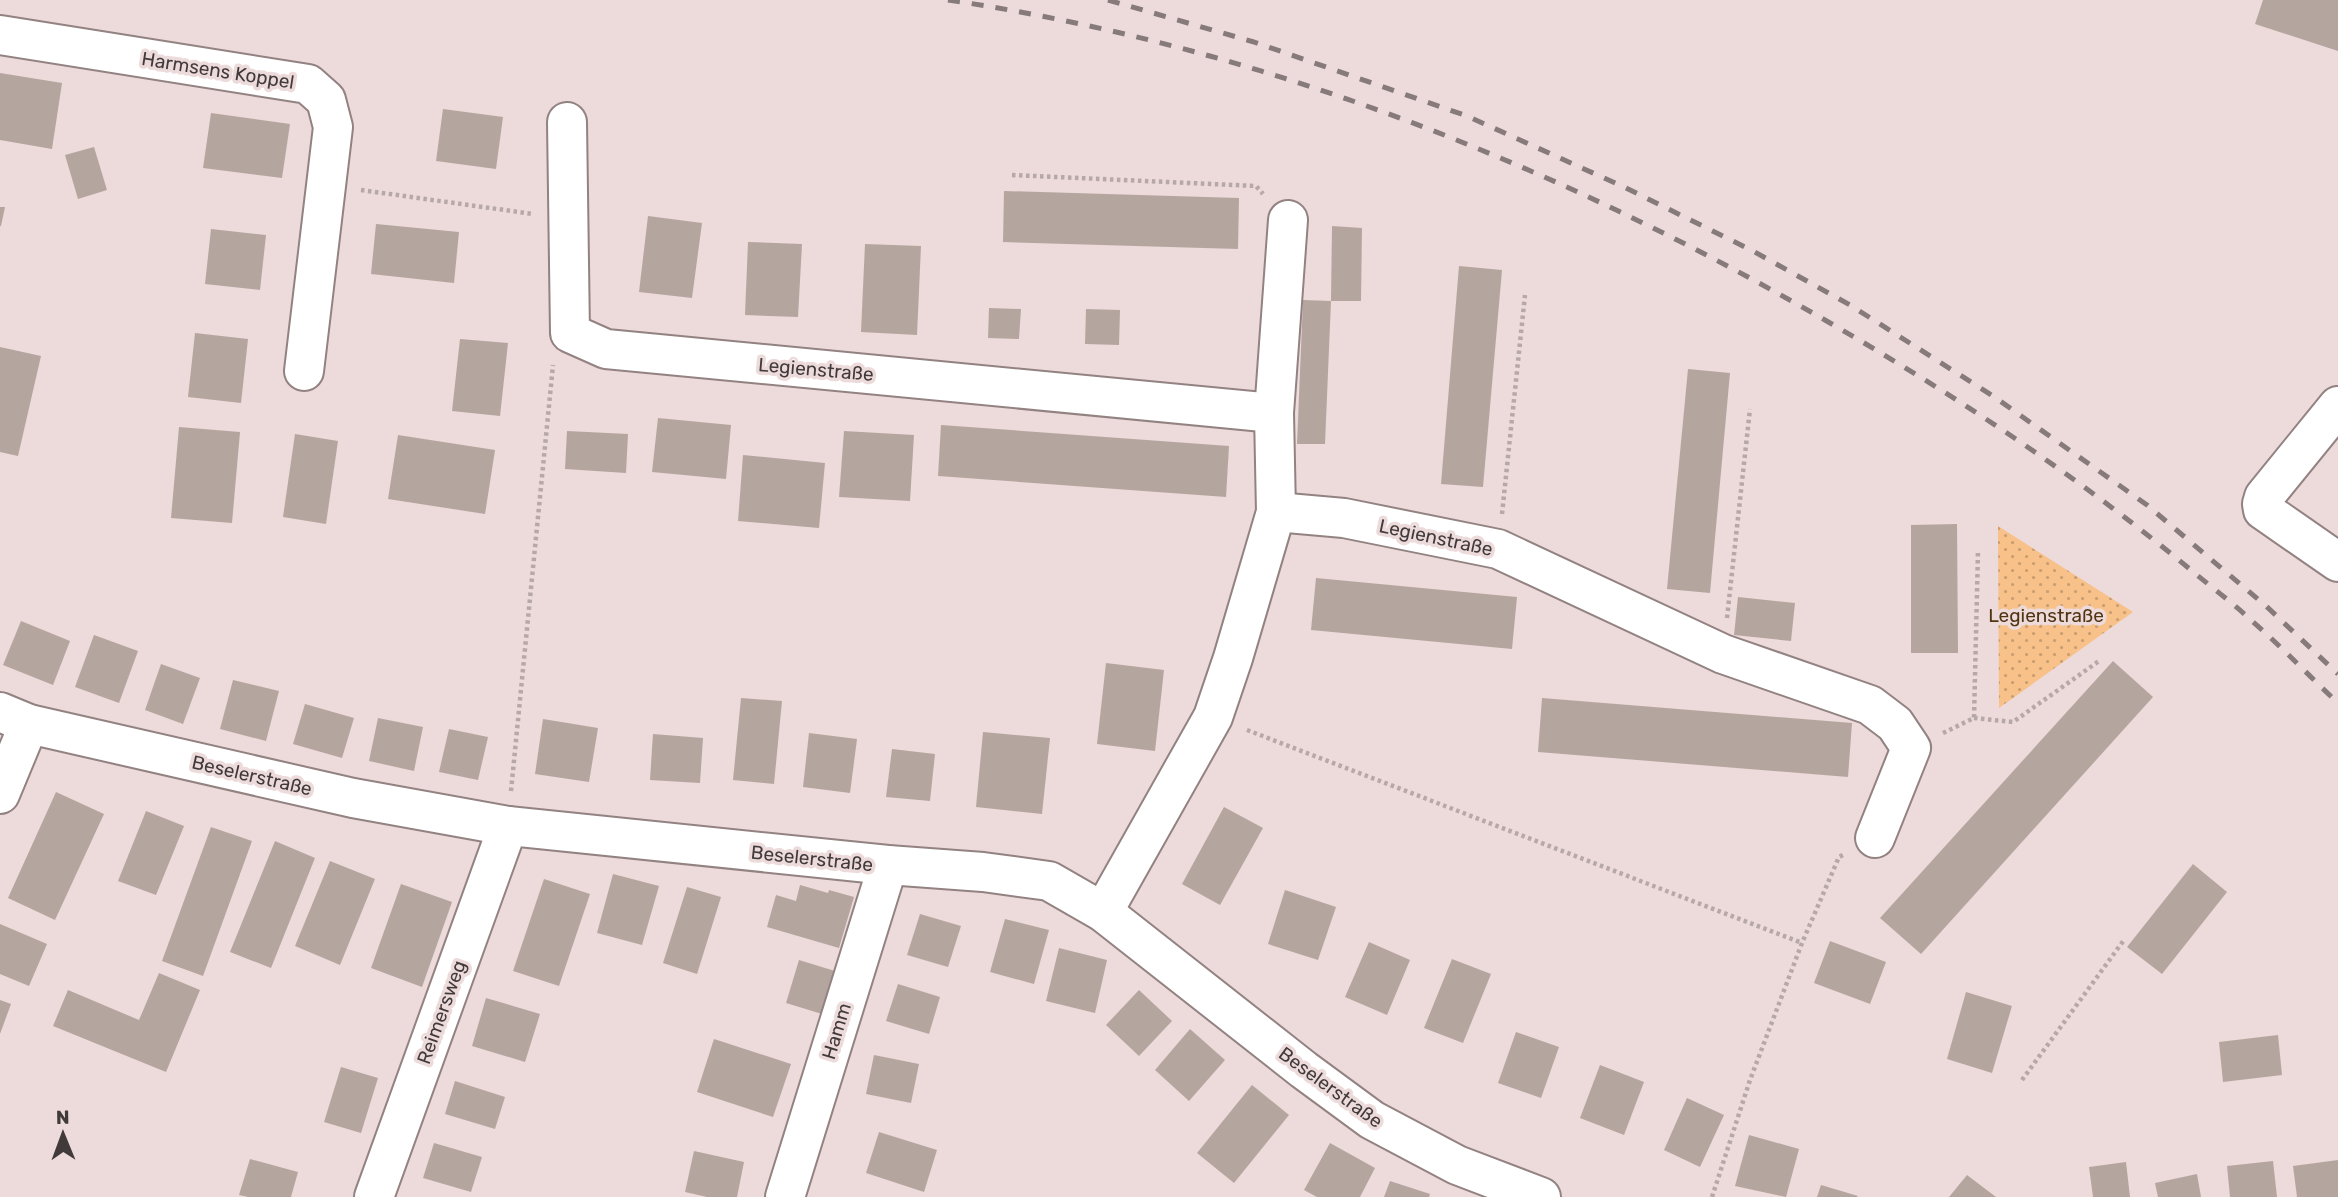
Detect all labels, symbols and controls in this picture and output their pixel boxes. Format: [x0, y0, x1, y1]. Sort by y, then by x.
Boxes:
street label: Harmsens Koppel [140, 47, 296, 94]
street label: Legienstraße [757, 353, 875, 386]
street label: Legienstraße [1377, 514, 1495, 561]
park label: Legienstraße [1988, 604, 2104, 627]
street label: Beselerstraße [190, 750, 314, 800]
street label: Beselerstraße [750, 841, 874, 876]
street label: Reimersweg [412, 957, 471, 1067]
street label: Hamm [817, 1000, 856, 1062]
street label: Beselerstraße [1274, 1042, 1387, 1133]
north arrow [28, 1099, 98, 1169]
text: N [56, 1106, 70, 1129]

